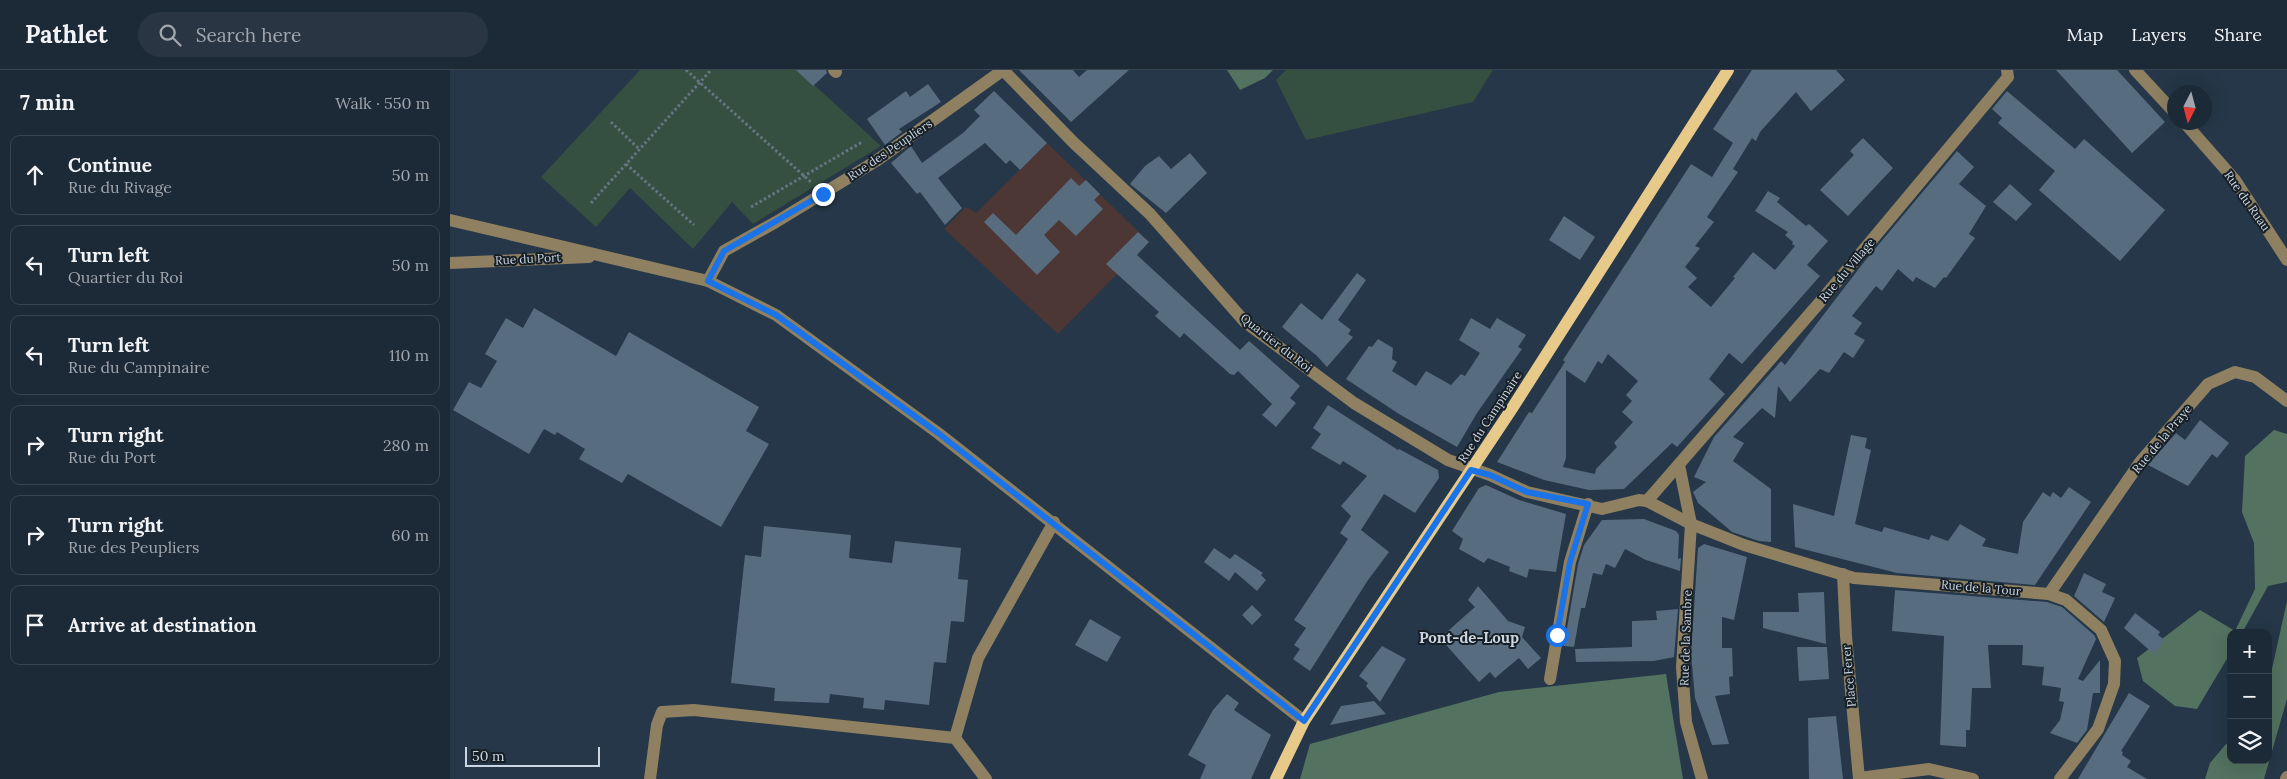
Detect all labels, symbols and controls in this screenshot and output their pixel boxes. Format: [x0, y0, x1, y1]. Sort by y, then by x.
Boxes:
search box [138, 12, 488, 57]
text: Pathlet [25, 19, 108, 50]
icon: search [156, 21, 184, 49]
text: Search here [196, 23, 301, 47]
text: Map [2067, 23, 2103, 46]
text: Layers [2131, 23, 2186, 46]
text: Share [2214, 23, 2262, 46]
north arrow [2167, 85, 2212, 130]
text: 7 min [20, 89, 75, 116]
text: Walk · 550 m [335, 93, 430, 113]
street label: Rue des Peupliers [845, 116, 935, 183]
text: Continue [68, 153, 152, 177]
icon: ahead [21, 161, 49, 189]
text: 50 m [392, 165, 429, 185]
street label: Rue du Ruau [2221, 168, 2274, 234]
text: Rue du Rivage [68, 177, 172, 197]
route end [812, 183, 835, 206]
street label: Rue du Village [1816, 234, 1878, 305]
text: Turn left [68, 243, 149, 267]
street label: Rue du Port [495, 249, 562, 268]
icon: left [21, 251, 49, 279]
text: 50 m [392, 255, 429, 275]
text: Quartier du Roi [68, 267, 183, 287]
street label: Quartier du Roi [1238, 310, 1315, 375]
text: Turn left [68, 333, 149, 357]
icon: left [21, 341, 49, 369]
text: 110 m [389, 345, 429, 365]
text: Rue du Campinaire [68, 357, 210, 377]
street label: Rue du Campinaire [1454, 368, 1525, 465]
street label: Rue de la Praye [2129, 401, 2195, 476]
text: Turn right [68, 423, 164, 447]
icon: right [21, 431, 49, 459]
text: 280 m [383, 435, 429, 455]
text: Rue du Port [68, 447, 156, 467]
text: Turn right [68, 513, 164, 537]
icon: right [21, 521, 49, 549]
text: 60 m [391, 525, 429, 545]
text: Rue des Peupliers [68, 537, 200, 557]
street label: Rue de la Tour [1940, 577, 2022, 599]
street label: Rue de la Sambre [1676, 589, 1695, 686]
icon: arrive [21, 611, 49, 639]
text: Arrive at destination [68, 613, 257, 637]
route start [1546, 624, 1569, 647]
district label: Pont-de-Loup [1419, 628, 1519, 647]
map controls [2227, 629, 2272, 764]
button: + [2227, 629, 2272, 674]
street label: Place Ferer [1838, 644, 1859, 708]
button: − [2227, 674, 2272, 719]
button: layers [2227, 719, 2272, 764]
scale bar [465, 744, 600, 767]
text: 50 m [472, 747, 505, 765]

